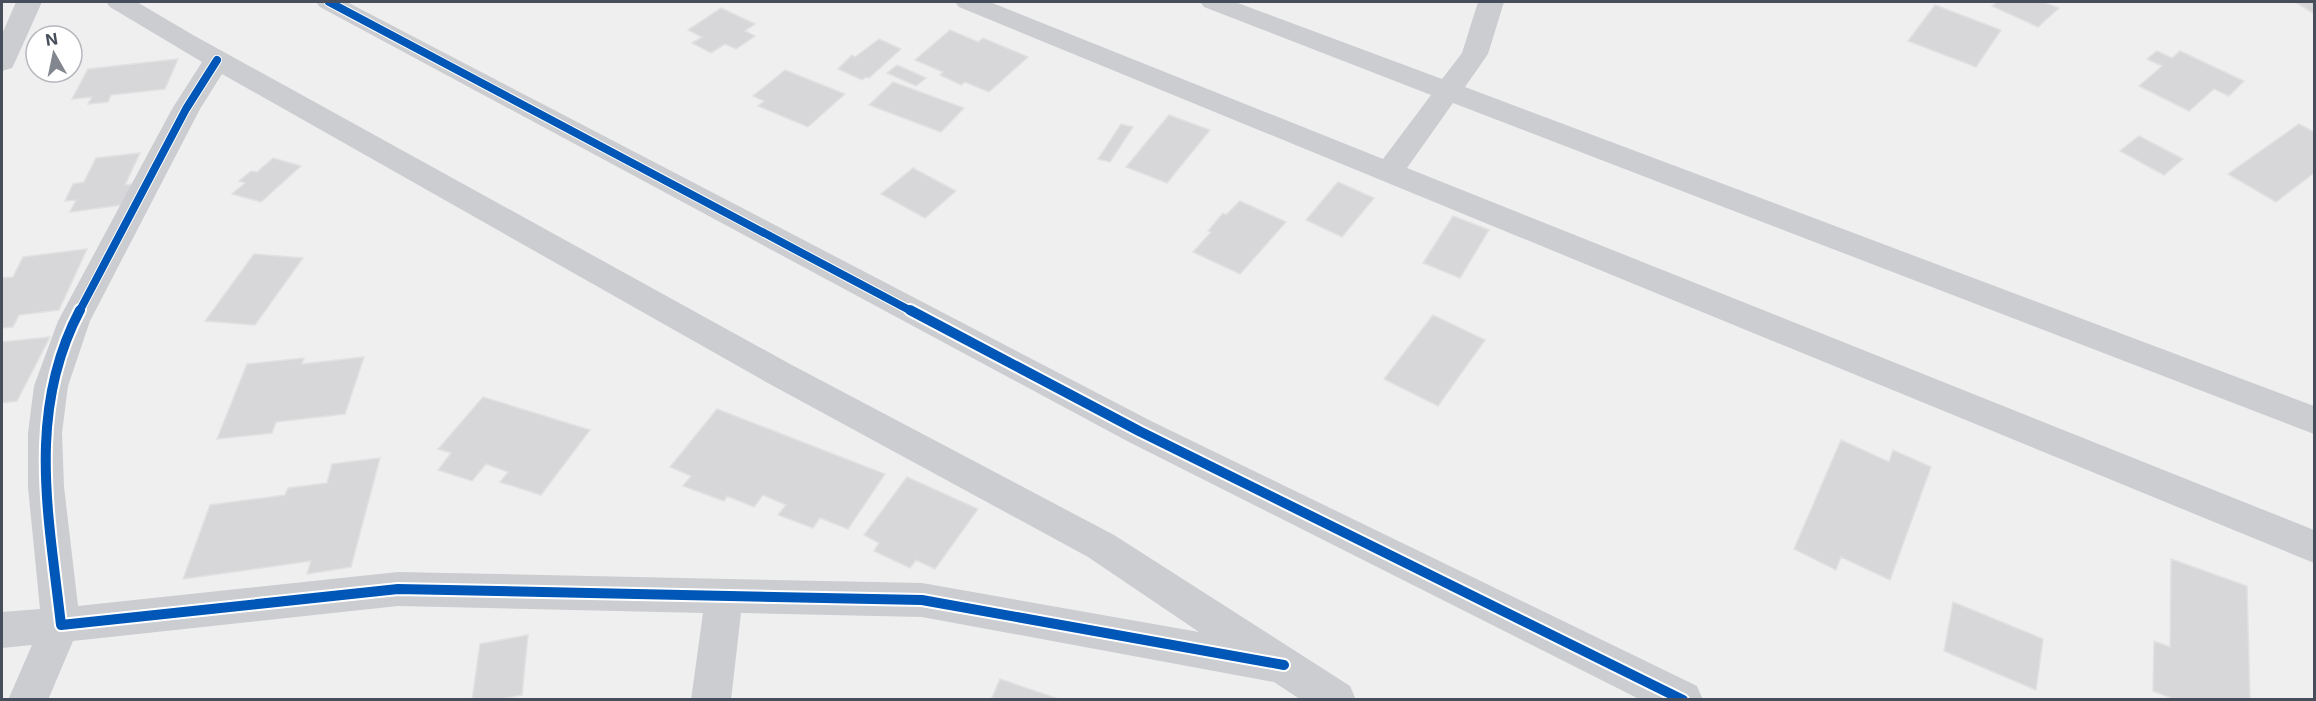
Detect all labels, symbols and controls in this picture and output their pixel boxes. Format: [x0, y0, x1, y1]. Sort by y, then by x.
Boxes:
north arrow [24, 24, 84, 84]
text: N [44, 28, 59, 50]

